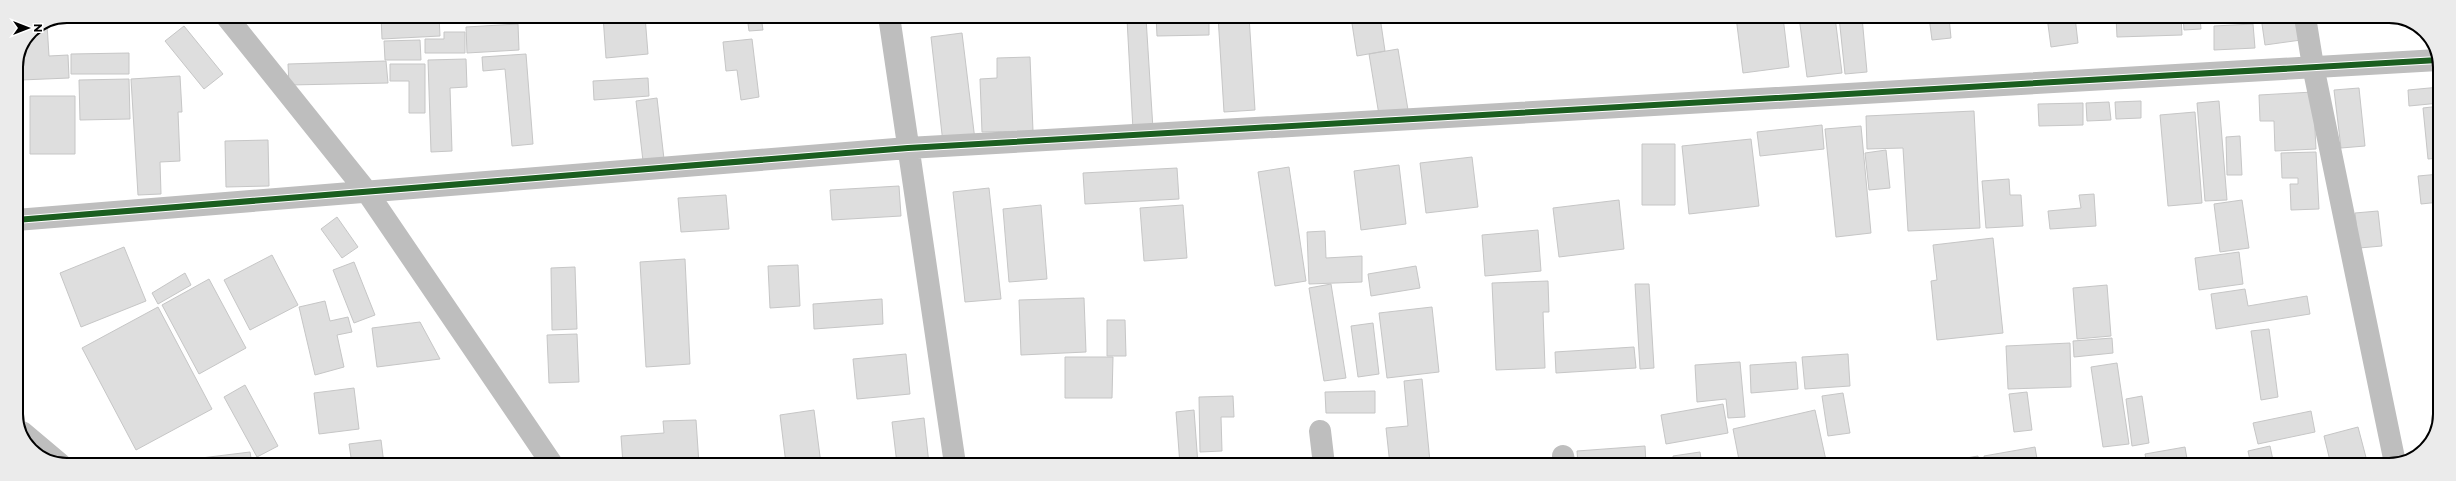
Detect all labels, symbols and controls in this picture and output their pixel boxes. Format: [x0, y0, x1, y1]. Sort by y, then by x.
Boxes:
north arrow [8, 8, 48, 48]
text: N [31, 24, 45, 32]

